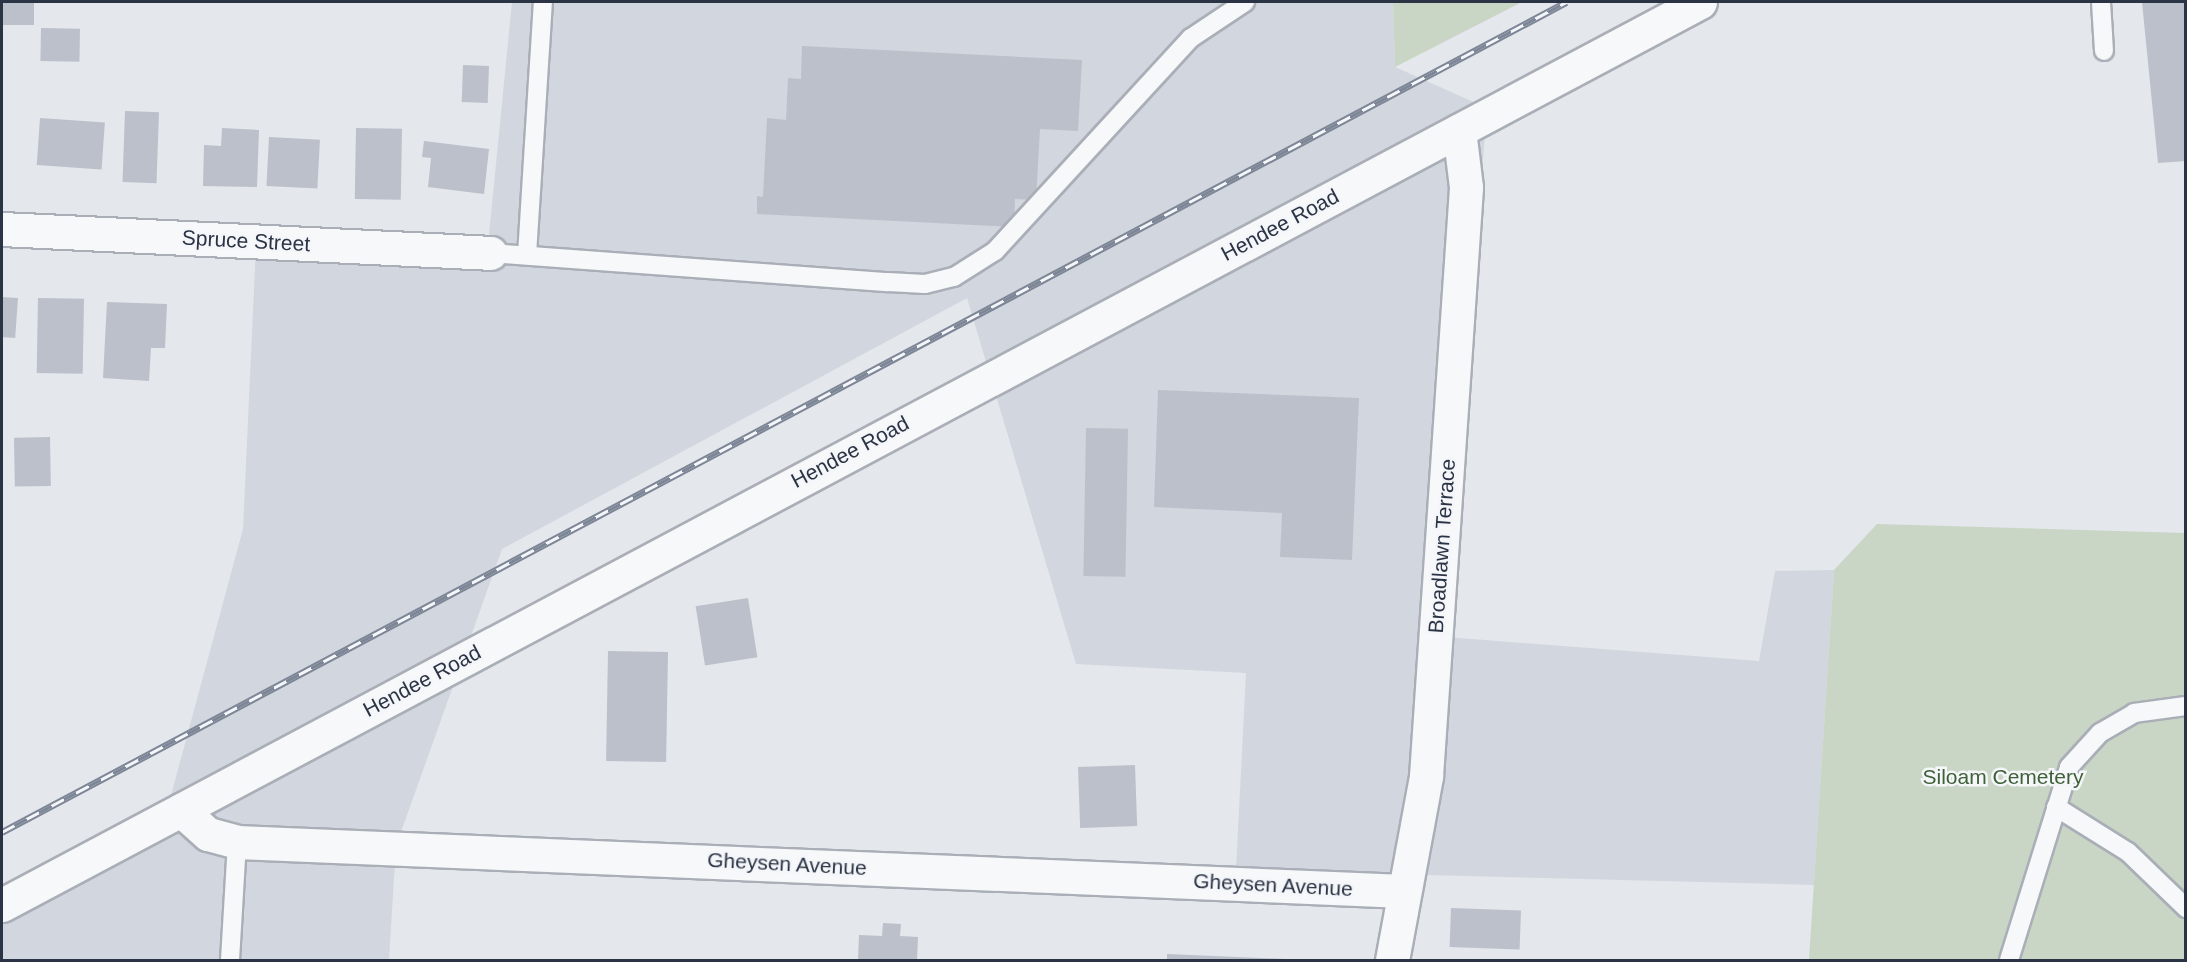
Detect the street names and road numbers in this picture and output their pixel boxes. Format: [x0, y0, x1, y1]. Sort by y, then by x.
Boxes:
street label: Hendee Road [1217, 183, 1343, 267]
street label: Spruce Street [181, 225, 311, 257]
street label: Hendee Road [787, 410, 913, 494]
street label: Broadlawn Terrace [1423, 458, 1461, 634]
street label: Hendee Road [359, 639, 485, 723]
street label: Gheysen Avenue [706, 847, 868, 881]
street label: Gheysen Avenue [1192, 868, 1354, 902]

